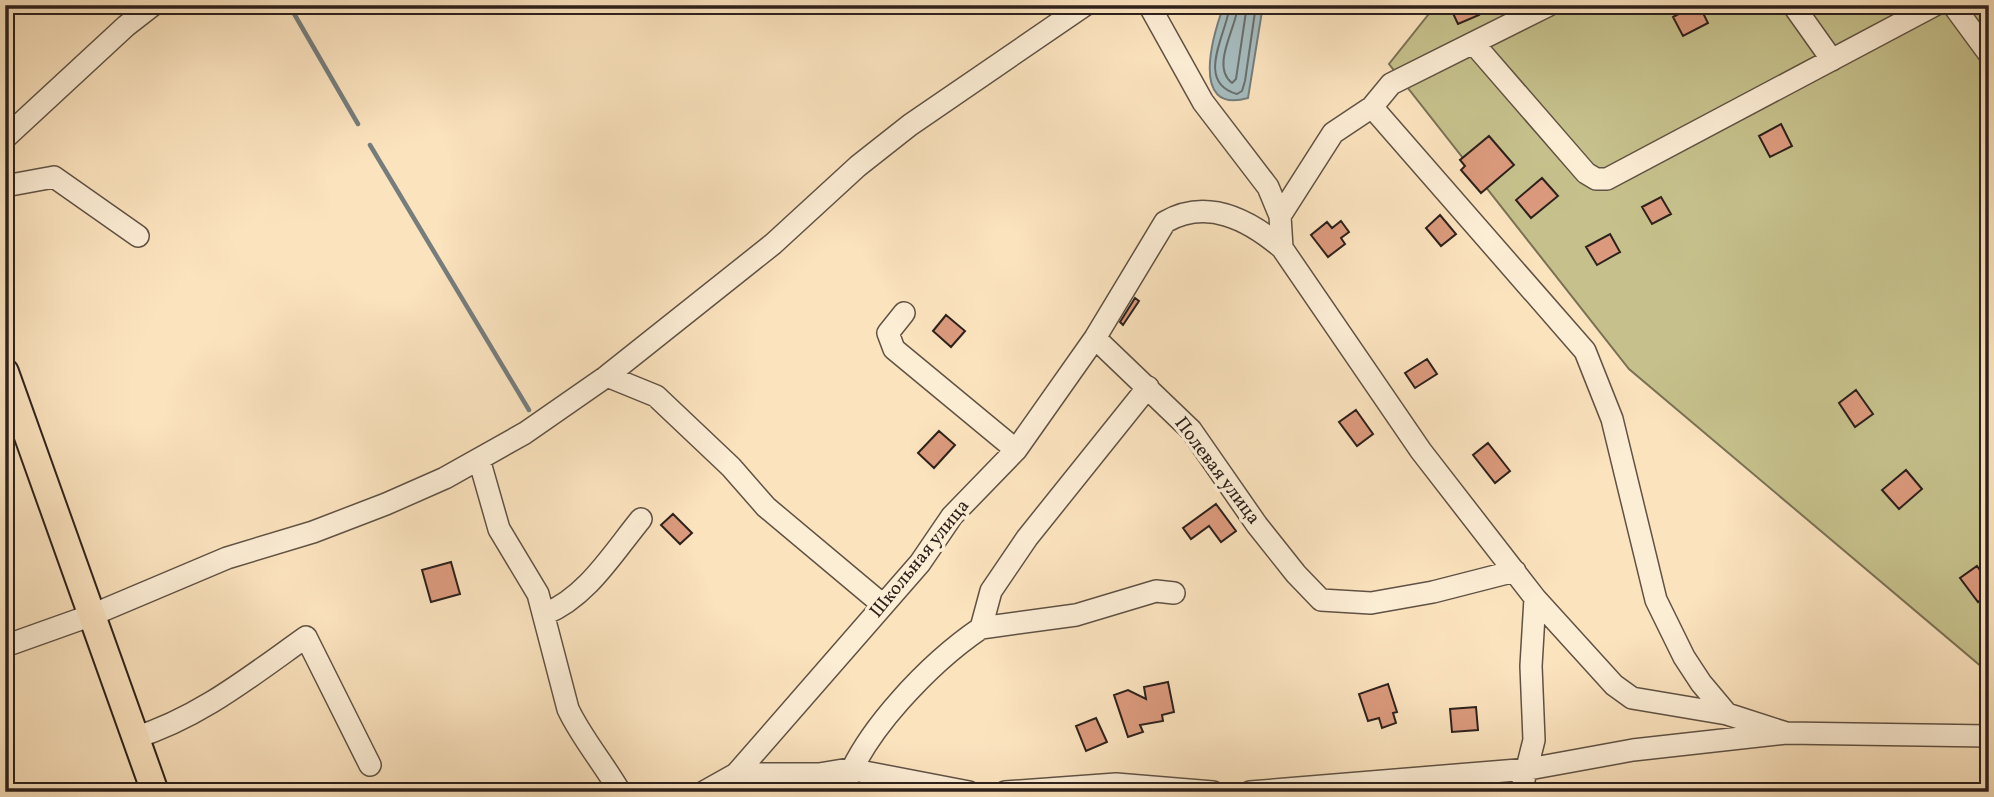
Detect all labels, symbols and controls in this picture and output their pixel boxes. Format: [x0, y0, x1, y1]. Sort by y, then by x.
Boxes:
street label: Полевая улица [1168, 412, 1266, 530]
street label: Школьная улица [864, 494, 976, 624]

